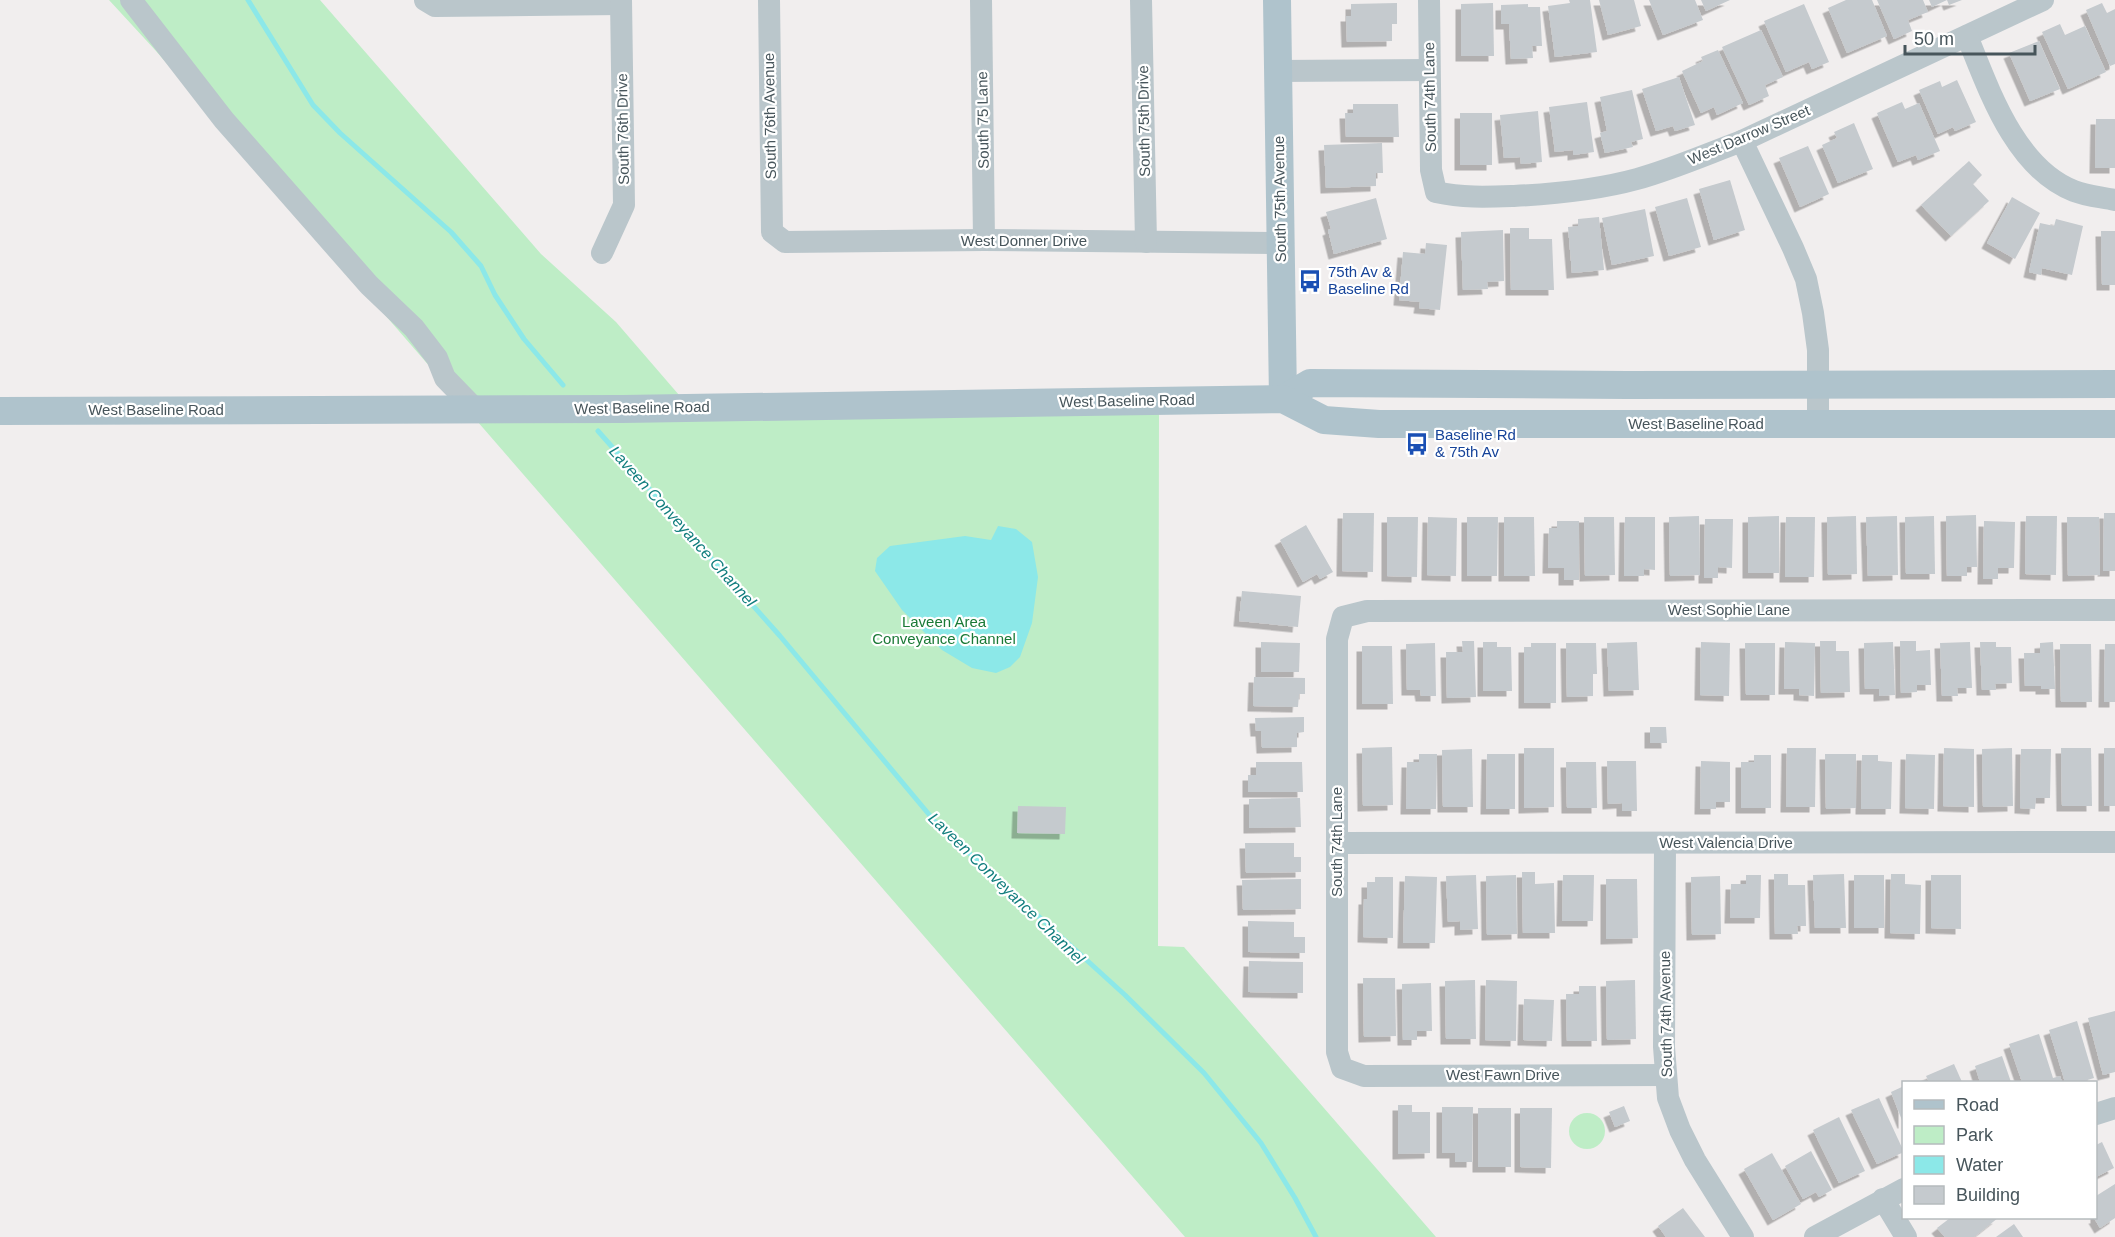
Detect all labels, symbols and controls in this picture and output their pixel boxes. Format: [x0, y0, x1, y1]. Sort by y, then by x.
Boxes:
scale bar [1905, 18, 2036, 56]
text: 50 m [1914, 29, 1954, 49]
street label: South 74th Lane [1420, 42, 1439, 152]
street label: South 76th Avenue [760, 53, 779, 179]
street label: South 75th Drive [1134, 65, 1153, 177]
street label: South 75 Lane [973, 71, 992, 169]
street label: South 76th Drive [613, 73, 632, 185]
street label: West Darrow Street [1685, 101, 1813, 168]
street label: South 75th Avenue [1270, 136, 1289, 262]
street label: West Donner Drive [961, 232, 1087, 249]
place label: 75th Av & Baseline Rd [1328, 263, 1409, 297]
bus stop icon: 75th Av & Baseline Rd [1297, 268, 1323, 294]
street label: West Baseline Road [1059, 391, 1195, 410]
street label: West Baseline Road [574, 398, 710, 417]
street label: West Baseline Road [88, 401, 224, 418]
street label: West Baseline Road [1628, 415, 1764, 432]
place label: Baseline Rd & 75th Av [1435, 426, 1516, 460]
bus stop icon: Baseline Rd & 75th Av [1404, 431, 1430, 457]
water label: Laveen Conveyance Channel [606, 443, 759, 610]
street label: West Sophie Lane [1668, 601, 1790, 618]
park label: Laveen Area Conveyance Channel [872, 613, 1016, 647]
street label: South 74th Lane [1328, 787, 1345, 897]
water label: Laveen Conveyance Channel [925, 809, 1088, 968]
street label: West Valencia Drive [1659, 834, 1793, 851]
street label: South 74th Avenue [1656, 951, 1675, 1077]
street label: West Fawn Drive [1446, 1066, 1560, 1083]
legend [1902, 1081, 2097, 1219]
text: Road [1956, 1095, 1999, 1115]
text: Park [1956, 1125, 1994, 1145]
text: Water [1956, 1155, 2003, 1175]
text: Building [1956, 1185, 2020, 1205]

